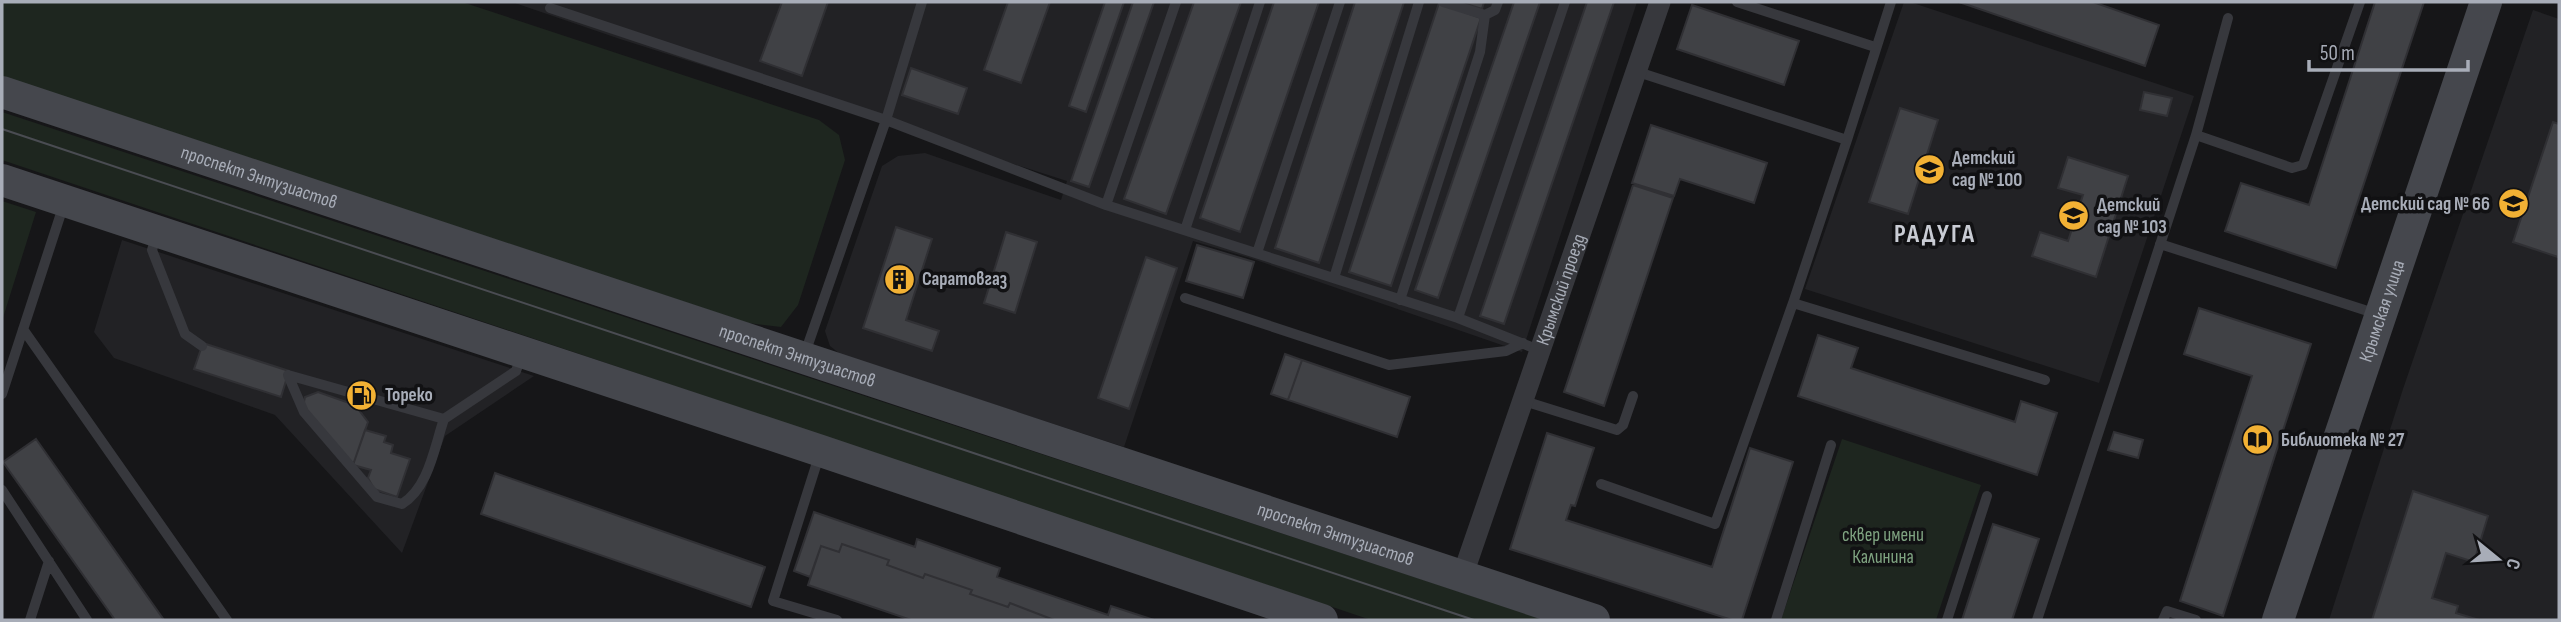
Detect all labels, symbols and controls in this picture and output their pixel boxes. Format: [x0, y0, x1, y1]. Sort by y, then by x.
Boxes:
scale bar [2309, 28, 2468, 72]
text: 50 m [2320, 41, 2355, 66]
street label: проспект Энтузиастов [178, 141, 340, 214]
place label: Детский сад № 100 [1952, 147, 2022, 192]
school or university icon: Детский сад № 100 [1912, 152, 1946, 186]
school or university icon: Детский сад № 66 [2496, 187, 2530, 221]
place label: Детский сад № 66 [2361, 193, 2490, 216]
place label: Детский сад № 103 [2097, 194, 2167, 239]
school or university icon: Детский сад № 103 [2057, 199, 2091, 233]
district label: РАДУГА [1894, 219, 1976, 250]
street label: Крымский проезд [1531, 231, 1591, 348]
street label: Крымская улица [2354, 257, 2410, 365]
building icon: Саратовгаз [882, 262, 916, 296]
place label: Саратовгаз [922, 268, 1007, 291]
street label: проспект Энтузиастов [716, 319, 879, 392]
fuel station icon: Тореко [345, 378, 379, 412]
place label: Тореко [385, 384, 433, 407]
library icon: Библиотека № 27 [2241, 423, 2275, 457]
place label: Библиотека № 27 [2281, 429, 2405, 452]
street label: проспект Энтузиастов [1254, 498, 1417, 571]
park label: сквер имени Калинина [1842, 524, 1924, 569]
north arrow [2463, 524, 2533, 594]
text: С [2500, 556, 2525, 572]

